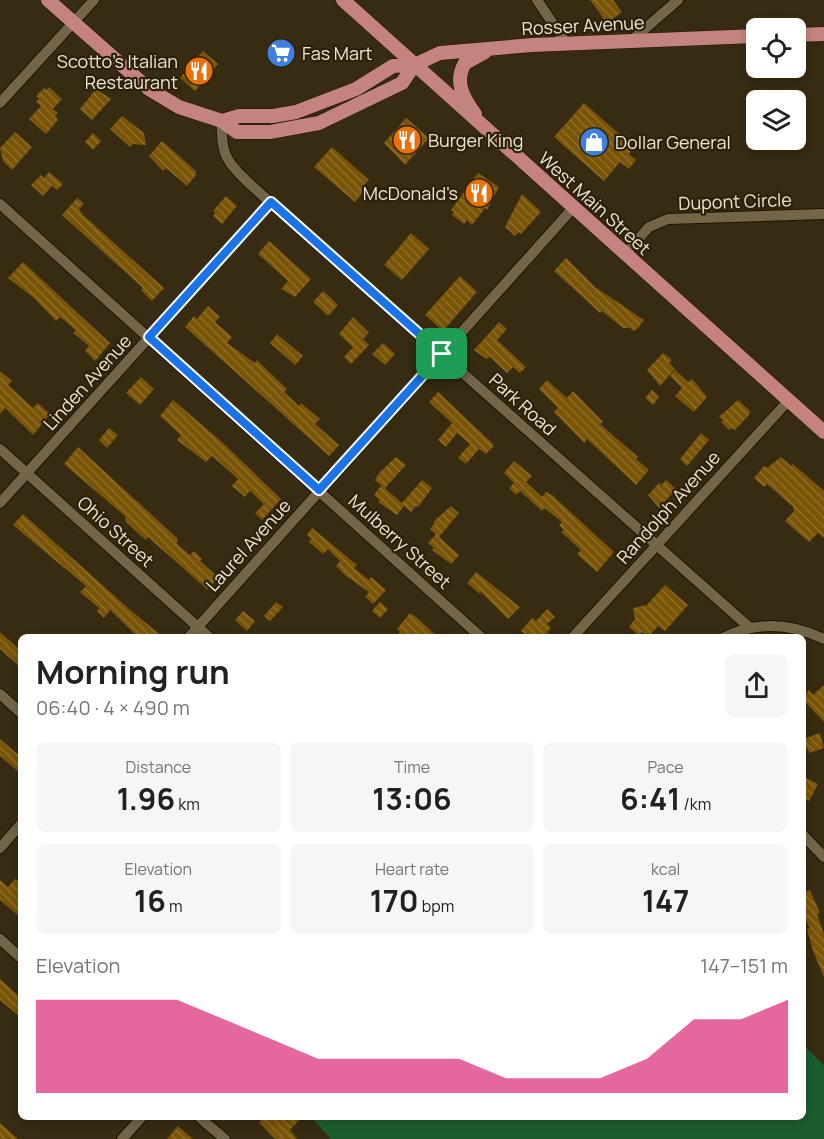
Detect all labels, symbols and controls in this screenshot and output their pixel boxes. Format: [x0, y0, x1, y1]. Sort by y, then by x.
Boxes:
street label: Rosser Avenue [521, 10, 645, 40]
map controls [746, 18, 806, 150]
button: locate [746, 18, 806, 78]
supermarket icon: Fas Mart [265, 37, 297, 69]
place label: Fas Mart [302, 41, 373, 65]
place label: Scotto's Italian Restaurant [57, 49, 178, 94]
restaurant icon: Scotto's Italian Restaurant [183, 55, 215, 87]
button: layers [746, 90, 806, 150]
restaurant icon: Burger King [391, 124, 423, 156]
shop icon: Dollar General [578, 126, 610, 158]
place label: Burger King [428, 128, 523, 152]
place label: Dollar General [615, 130, 731, 154]
street label: West Main Street [534, 146, 656, 260]
restaurant icon: McDonald's [463, 177, 495, 209]
place label: McDonald's [363, 181, 458, 205]
street label: Dupont Circle [678, 187, 792, 215]
pin [416, 328, 467, 379]
street label: Linden Avenue [38, 329, 136, 435]
icon: arrive [425, 337, 458, 370]
street label: Park Road [484, 368, 562, 440]
street label: Randolph Avenue [611, 445, 725, 569]
street label: Mulberry Street [344, 489, 456, 593]
street label: Ohio Street [73, 490, 159, 572]
street label: Laurel Avenue [200, 494, 296, 596]
text: Morning run [36, 649, 230, 694]
button: share [725, 654, 788, 717]
text: 06:40 · 4 × 490 m [36, 694, 190, 721]
text: Distance [126, 756, 191, 778]
text: Time [394, 756, 430, 778]
text: Pace [648, 756, 684, 778]
text: 1.96 [117, 778, 175, 819]
text: 13:06 [372, 778, 452, 819]
text: 6:41 [620, 778, 680, 819]
text: km [175, 793, 200, 815]
text: /km [680, 793, 711, 815]
text: Elevation [125, 858, 192, 880]
text: Heart rate [375, 858, 449, 880]
text: kcal [651, 858, 680, 880]
text: 16 [134, 880, 166, 921]
text: 170 [370, 880, 419, 921]
text: 147 [642, 880, 689, 921]
text: m [166, 895, 183, 917]
text: bpm [419, 895, 454, 917]
text: Elevation [36, 952, 120, 979]
text: 147–151 m [700, 952, 788, 979]

